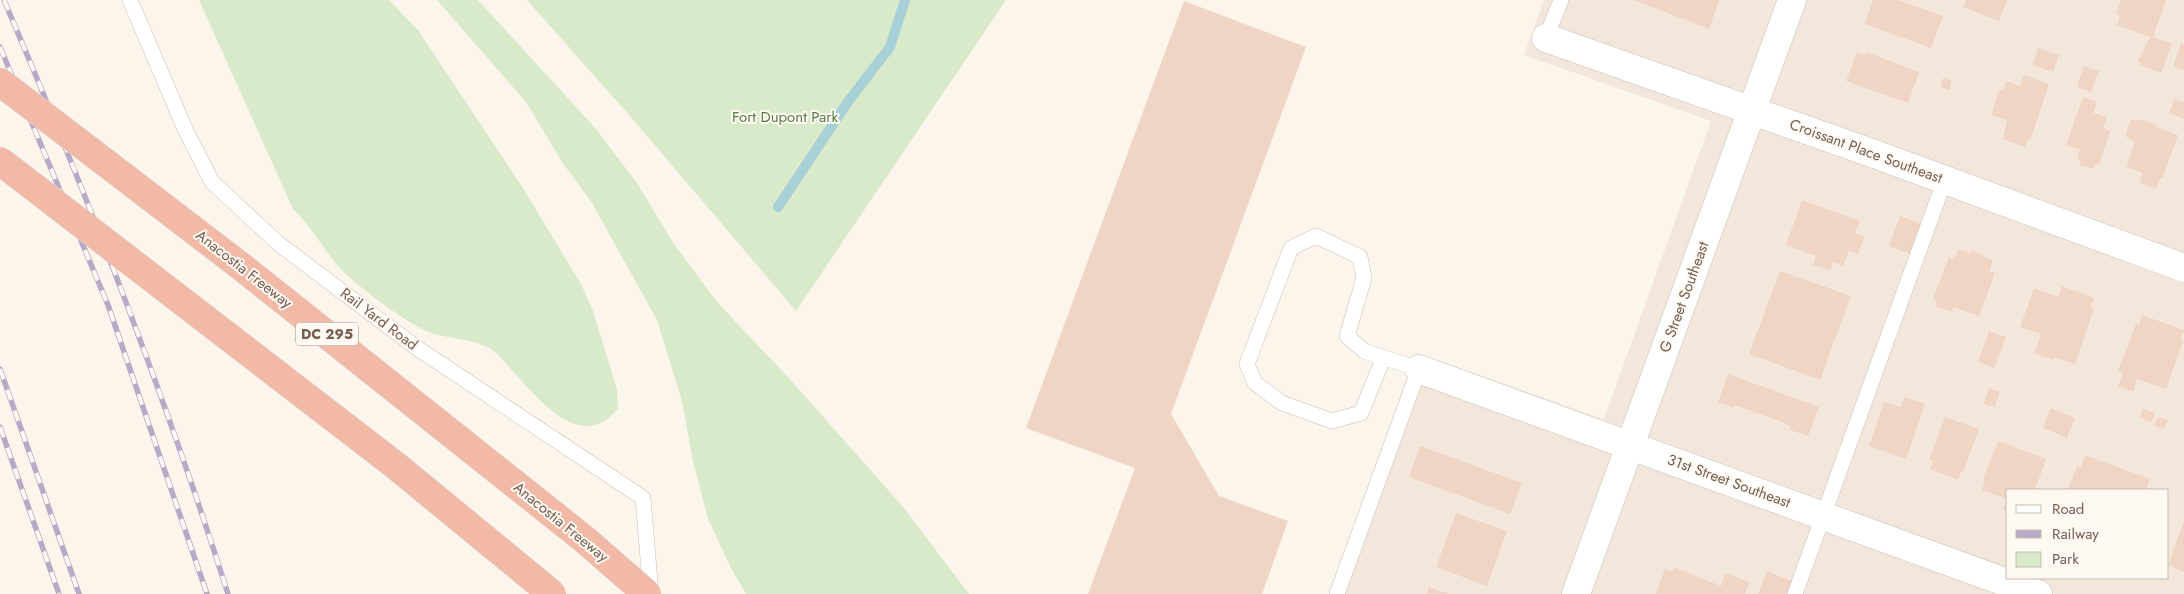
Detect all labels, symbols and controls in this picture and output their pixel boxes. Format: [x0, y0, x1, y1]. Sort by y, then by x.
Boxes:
park label: Fort Dupont Park [732, 106, 838, 128]
street label: Croissant Place Southeast [1786, 113, 1946, 189]
street label: Anacostia Freeway [191, 224, 297, 314]
street label: G Street Southeast [1654, 238, 1714, 356]
street label: Rail Yard Road [336, 282, 422, 356]
road number: DC 295 [296, 322, 358, 346]
street label: 31st Street Southeast [1664, 448, 1794, 514]
street label: Anacostia Freeway [509, 477, 614, 568]
legend [2006, 489, 2169, 579]
text: Road [2052, 498, 2084, 520]
text: Railway [2052, 523, 2099, 545]
text: Park [2052, 548, 2079, 570]

